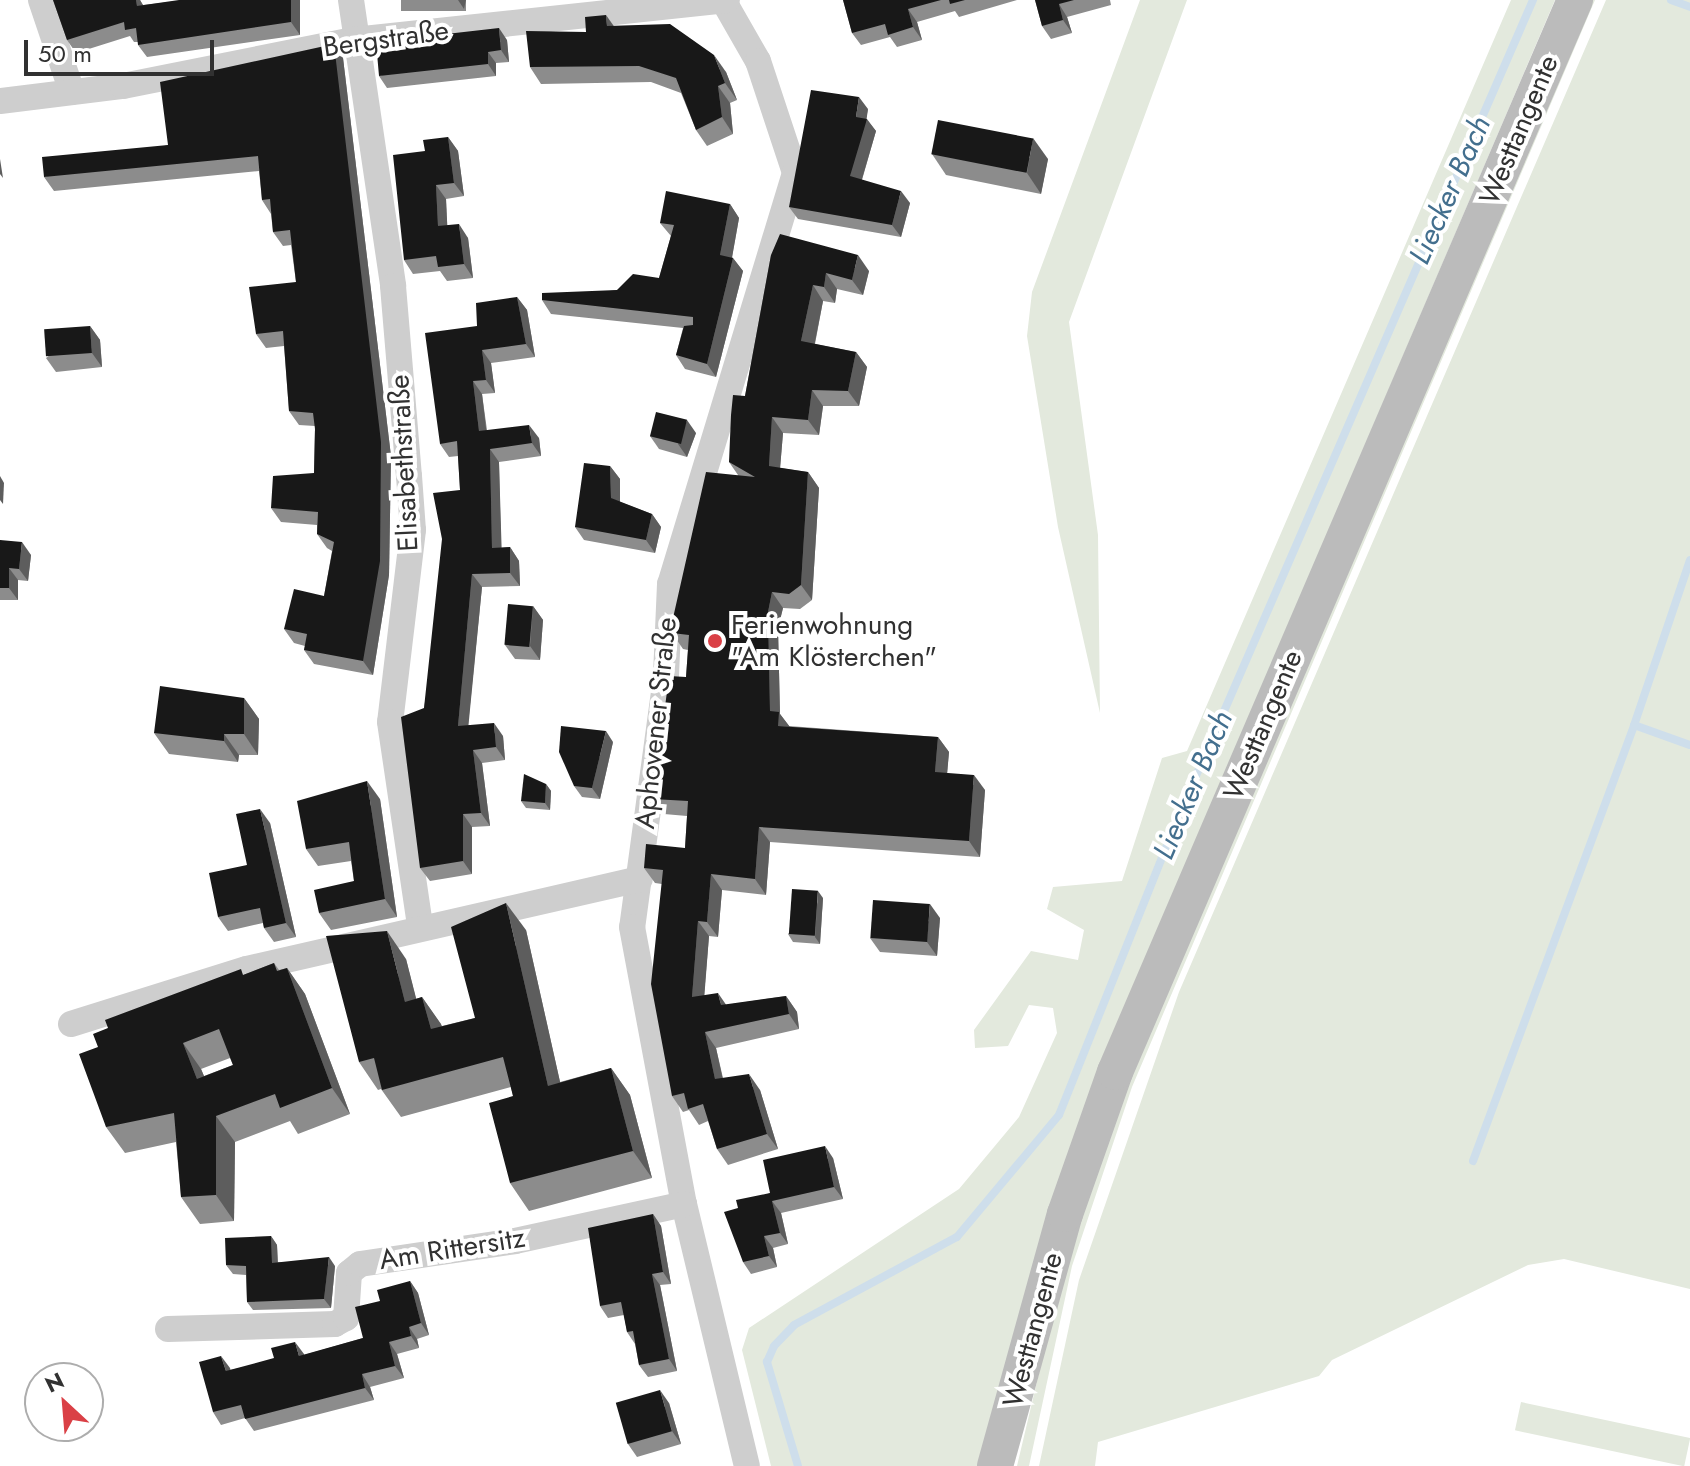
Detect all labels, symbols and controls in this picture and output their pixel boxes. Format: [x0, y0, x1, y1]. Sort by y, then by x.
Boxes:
street label: Bergstraße [321, 14, 451, 64]
scale bar [28, 24, 218, 74]
text: 50 m [38, 36, 92, 71]
street label: Westtangente [1472, 50, 1566, 210]
water label: Liecker Bach [1401, 111, 1499, 269]
street label: Elisabethstraße [383, 374, 425, 552]
place label: Ferienwohnung "Am Klösterchen" [731, 608, 937, 674]
street label: Aphovener Straße [628, 615, 684, 831]
marker: Ferienwohnung "Am Klösterchen" [706, 632, 724, 650]
street label: Westtangente [1216, 645, 1310, 805]
water label: Liecker Bach [1146, 705, 1240, 865]
street label: Am Rittersitz [377, 1221, 527, 1277]
street label: Westtangente [996, 1249, 1070, 1411]
north arrow [24, 1362, 104, 1442]
text: N [39, 1364, 69, 1400]

